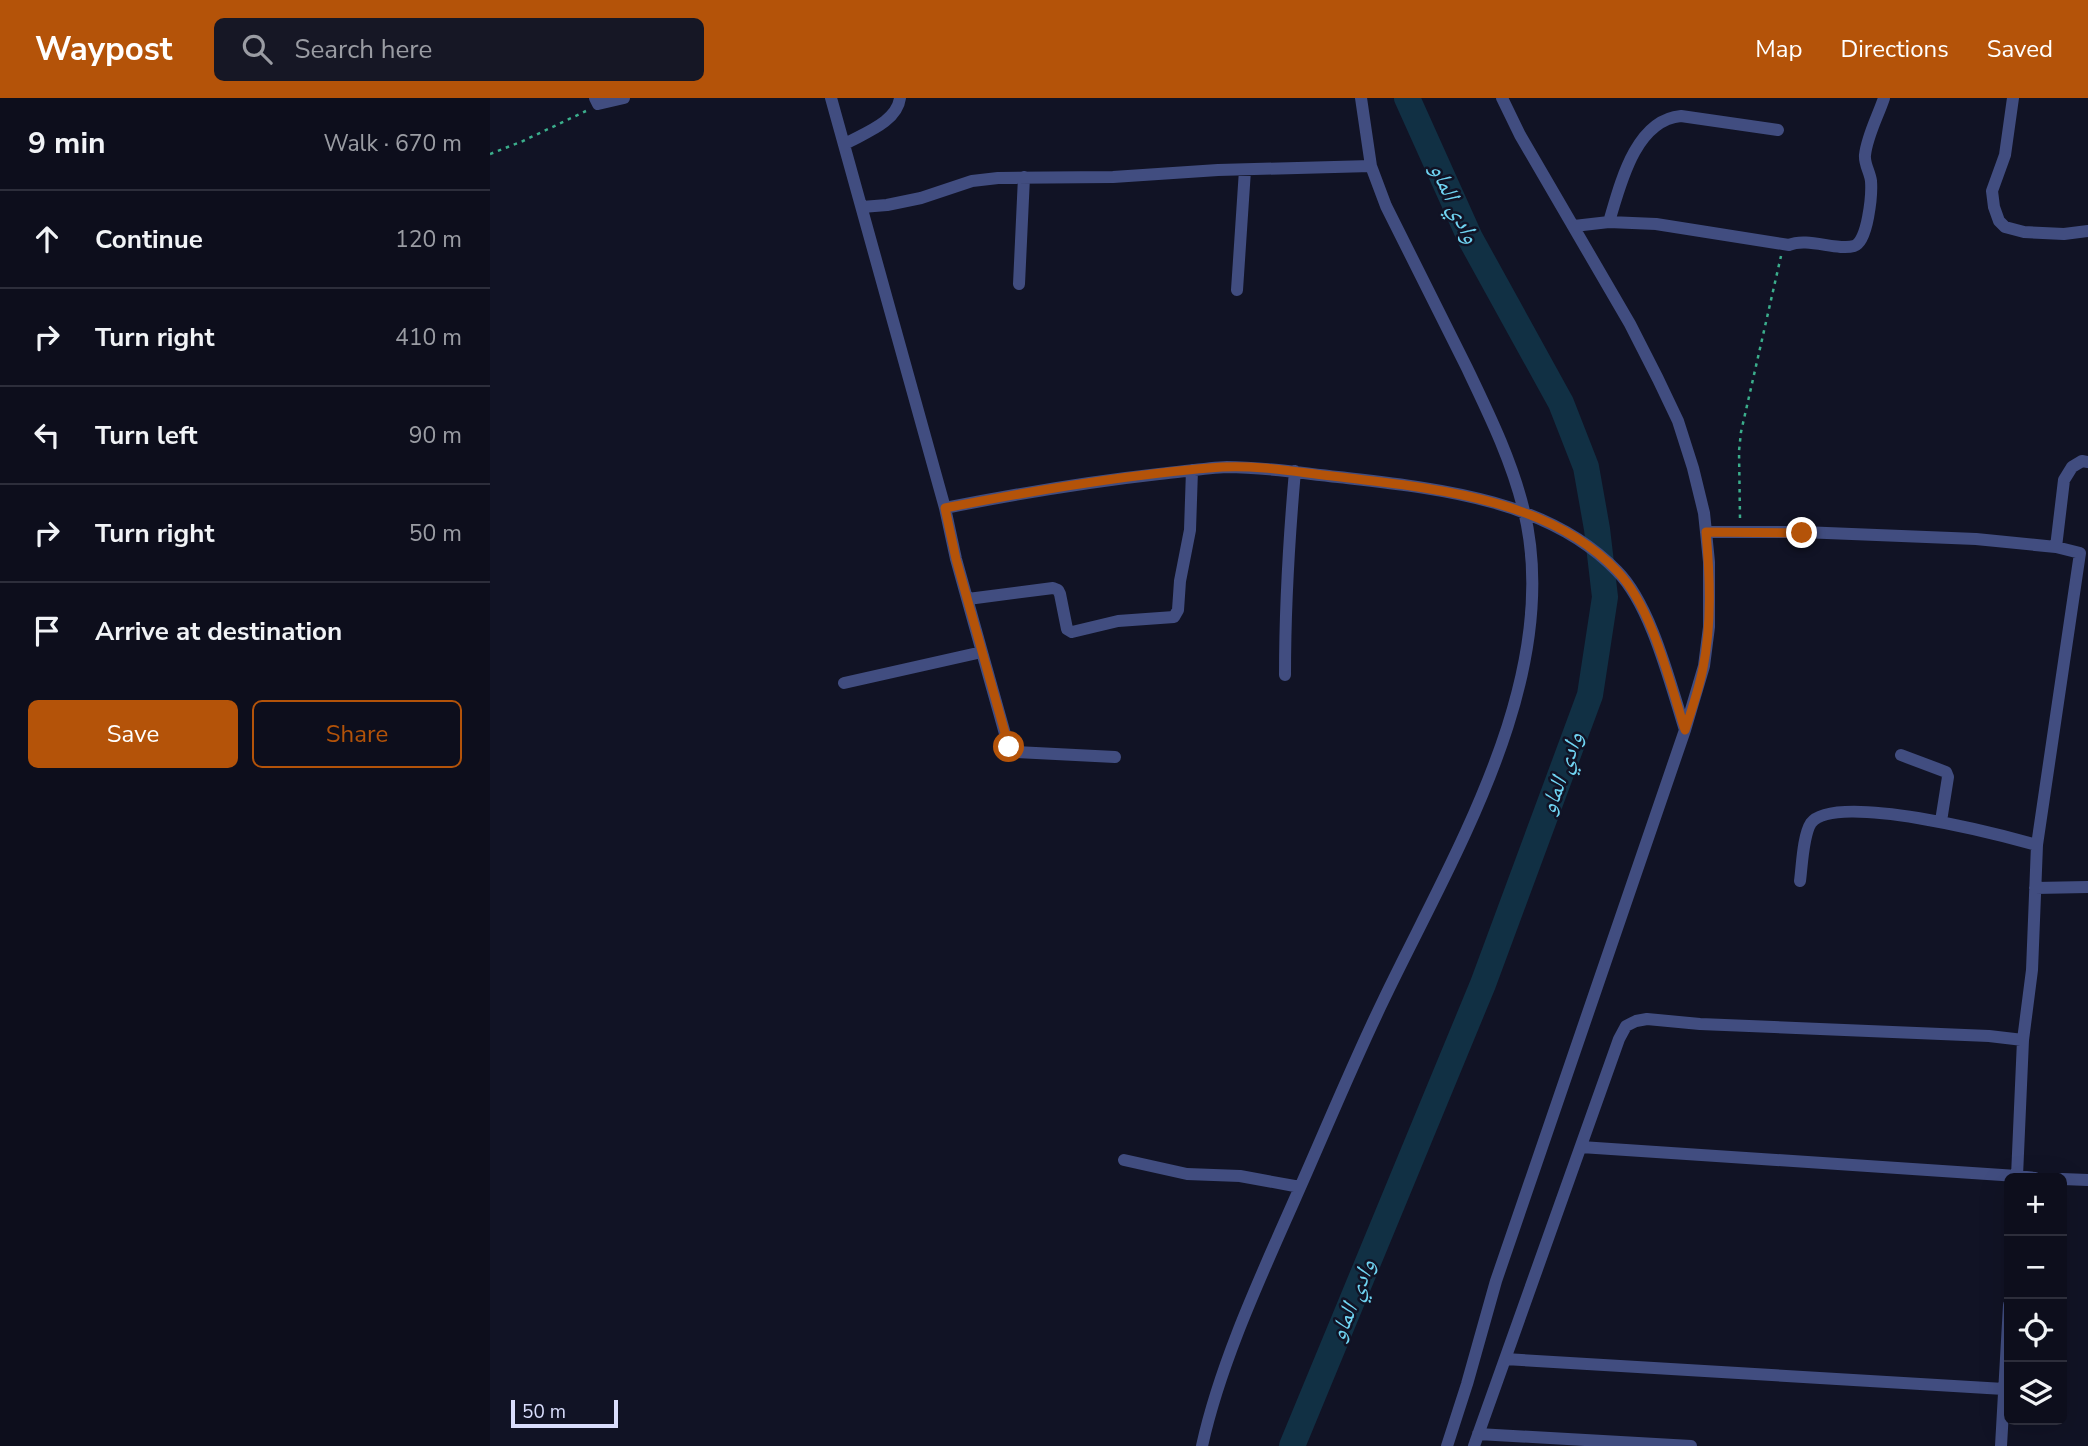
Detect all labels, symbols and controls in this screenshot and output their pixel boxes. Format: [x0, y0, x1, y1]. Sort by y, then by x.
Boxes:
search box [214, 18, 704, 81]
text: Waypost [35, 27, 172, 72]
icon: search [238, 30, 276, 68]
text: Search here [294, 32, 432, 67]
text: Map [1755, 33, 1802, 65]
text: Directions [1840, 33, 1949, 65]
text: Saved [1987, 33, 2053, 65]
text: 9 min [28, 123, 106, 164]
text: Walk · 670 m [323, 128, 462, 159]
water label: وادي الماو [1419, 156, 1488, 250]
icon: ahead [28, 220, 66, 258]
text: Continue [95, 222, 203, 257]
text: 120 m [395, 224, 462, 255]
icon: right [28, 318, 66, 356]
text: Turn right [95, 320, 214, 355]
text: 410 m [395, 322, 462, 353]
icon: left [28, 416, 66, 454]
text: Turn left [95, 418, 198, 453]
text: 90 m [409, 420, 462, 451]
icon: right [28, 514, 66, 552]
text: Turn right [95, 516, 214, 551]
route end [1786, 517, 1817, 548]
text: 50 m [409, 518, 462, 549]
icon: arrive [28, 612, 66, 650]
text: Arrive at destination [95, 614, 342, 649]
button: Save [28, 700, 238, 768]
button: Share [252, 700, 462, 768]
water label: وادي الماو [1531, 727, 1594, 821]
route start [993, 731, 1024, 762]
map controls [2004, 1173, 2067, 1425]
button: + [2004, 1173, 2067, 1236]
button: − [2004, 1236, 2067, 1299]
water label: وادي الماو [1321, 1254, 1386, 1348]
button: locate [2004, 1299, 2067, 1362]
button: layers [2004, 1362, 2067, 1425]
scale bar [511, 1397, 618, 1429]
text: 50 m [522, 1399, 566, 1425]

